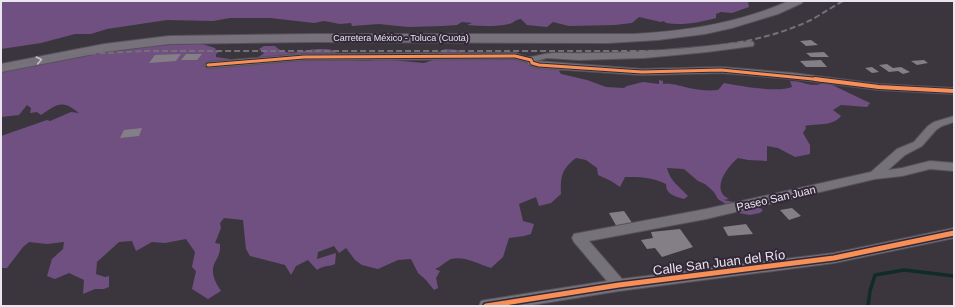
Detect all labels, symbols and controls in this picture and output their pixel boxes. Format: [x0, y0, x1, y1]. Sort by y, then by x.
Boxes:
street label: Carretera México - Toluca (Cuota) [333, 33, 469, 43]
one-way arrow [36, 57, 42, 65]
street label: Paseo San Juan [735, 183, 817, 213]
street label: Calle San Juan del Río [652, 247, 786, 278]

